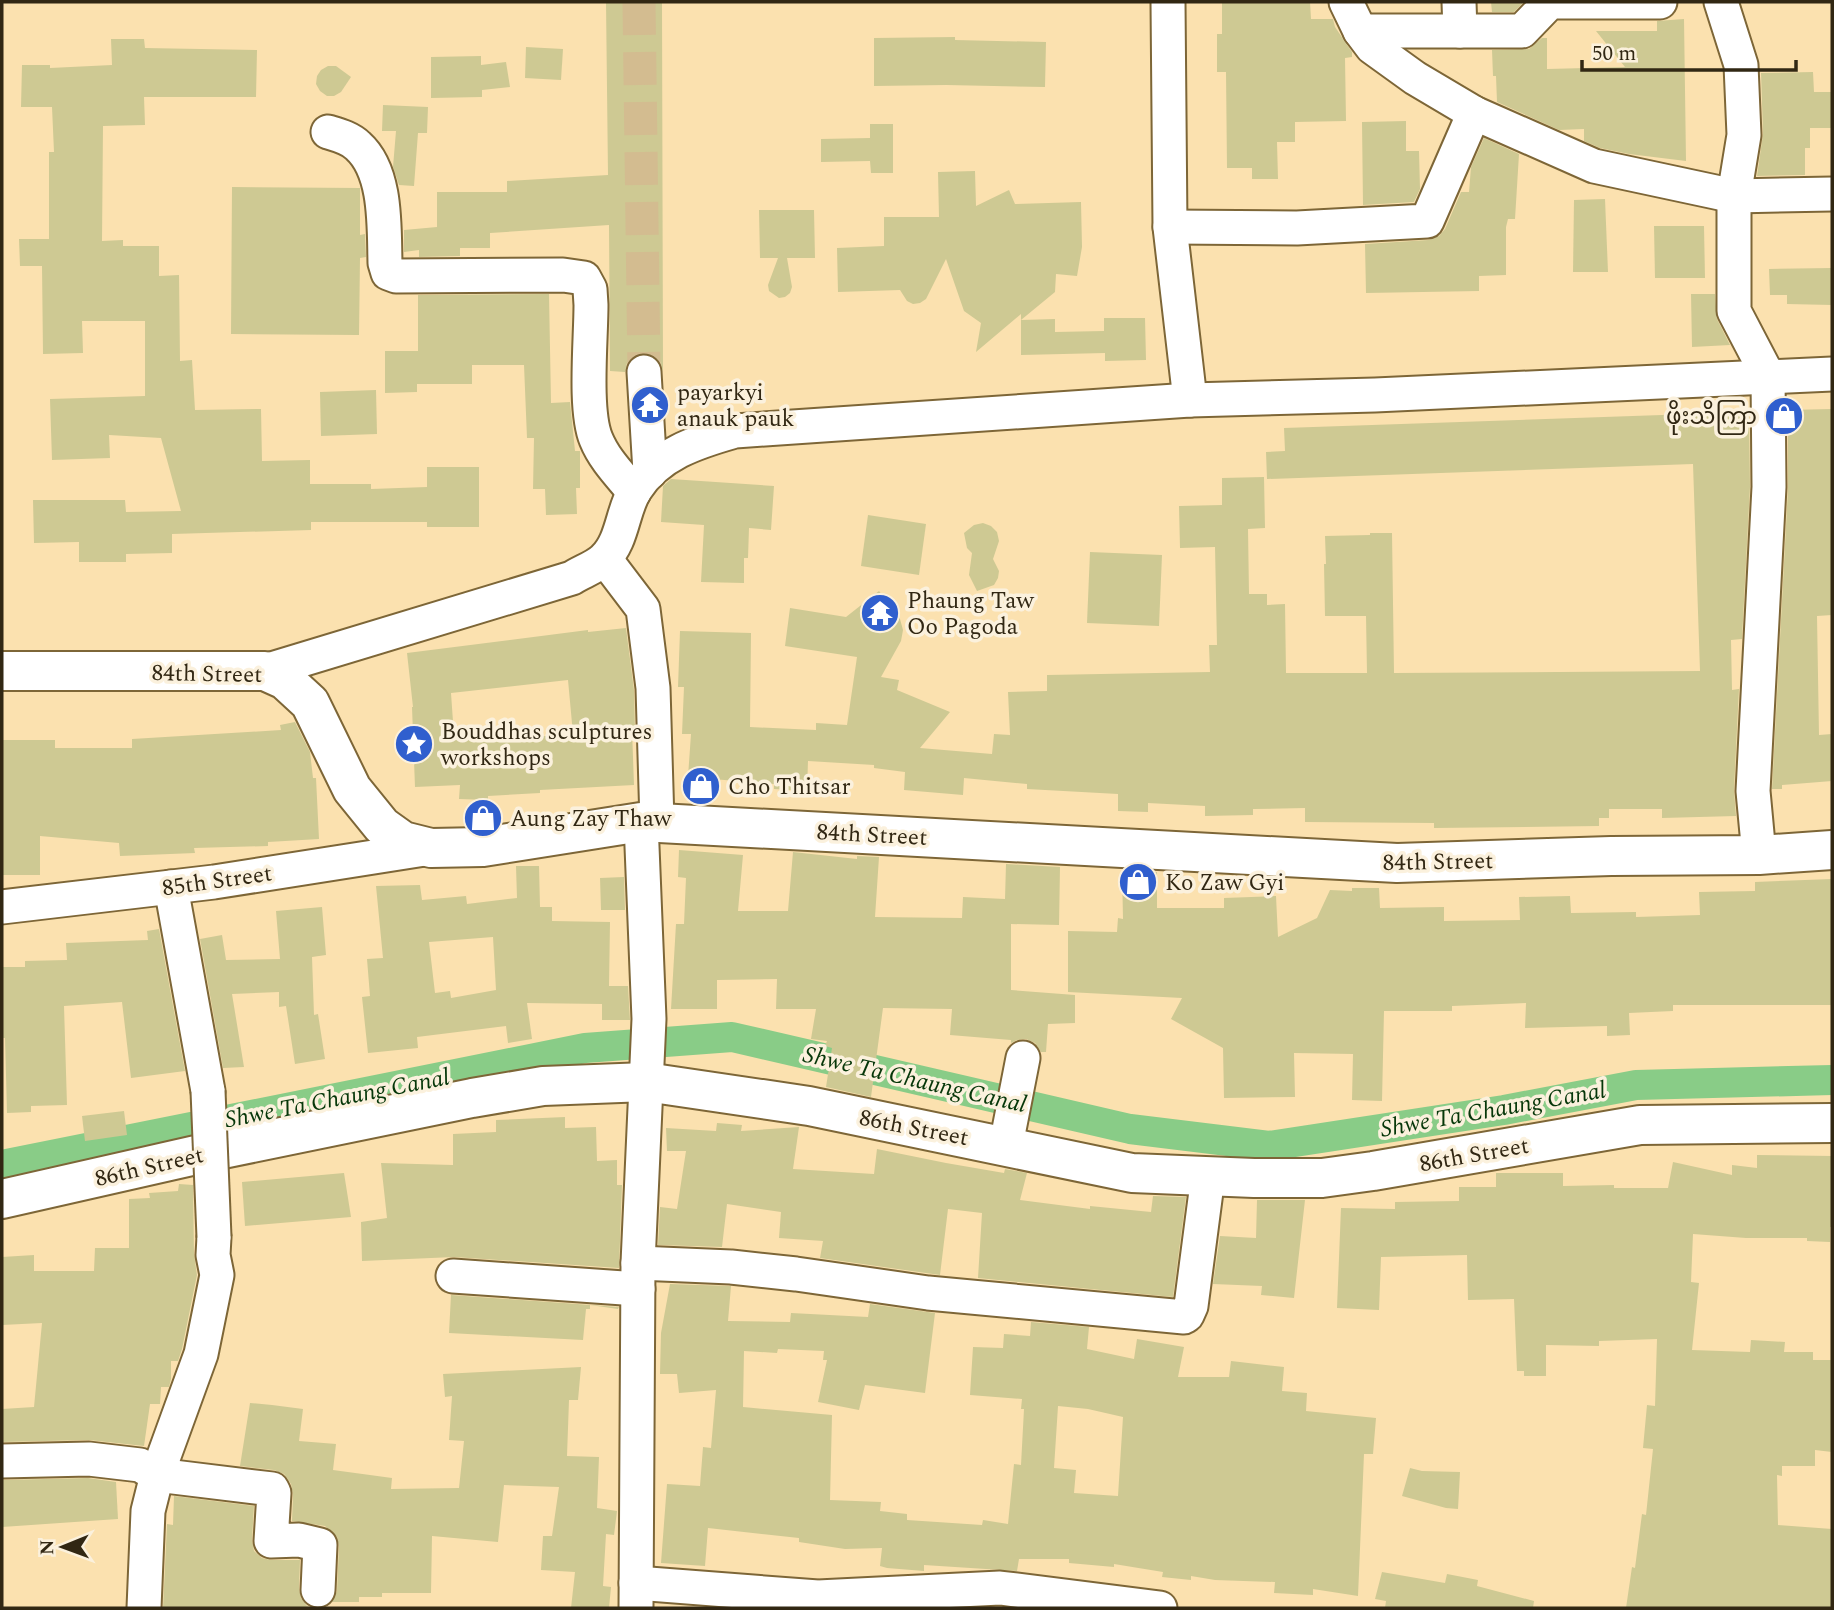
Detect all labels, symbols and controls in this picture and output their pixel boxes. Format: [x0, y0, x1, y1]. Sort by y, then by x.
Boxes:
scale bar [1582, 28, 1796, 72]
text: 50 m [1592, 38, 1636, 70]
place label: payarkyi anauk pauk [677, 376, 795, 437]
temple icon: payarkyi anauk pauk [629, 384, 671, 426]
shop icon: ဖိုးသိကြာ [1763, 395, 1805, 437]
place label: ဖိုးသိကြာ [1666, 400, 1757, 435]
place label: Phaung Taw Oo Pagoda [907, 584, 1035, 645]
temple icon: Phaung Taw Oo Pagoda [859, 592, 901, 634]
street label: 84th Street [151, 656, 263, 693]
place label: Bouddhas sculptures workshops [440, 715, 653, 776]
place icon: Bouddhas sculptures workshops [393, 723, 435, 765]
shop icon: Cho Thitsar [680, 765, 722, 807]
place label: Cho Thitsar [728, 770, 851, 805]
shop icon: Aung Zay Thaw [462, 797, 504, 839]
place label: Aung Zay Thaw [510, 802, 672, 837]
street label: 84th Street [816, 815, 928, 856]
street label: 84th Street [1382, 844, 1494, 881]
street label: 85th Street [160, 856, 274, 907]
shop icon: Ko Zaw Gyi [1117, 861, 1159, 903]
place label: Ko Zaw Gyi [1165, 866, 1284, 901]
water label: Shwe Ta Chaung Canal [800, 1037, 1030, 1123]
water label: Shwe Ta Chaung Canal [222, 1060, 453, 1138]
water label: Shwe Ta Chaung Canal [1378, 1072, 1609, 1148]
street label: 86th Street [856, 1101, 971, 1156]
street label: 86th Street [1417, 1129, 1532, 1182]
street label: 86th Street [91, 1138, 207, 1197]
north arrow [28, 1512, 98, 1582]
text: N [33, 1539, 62, 1555]

